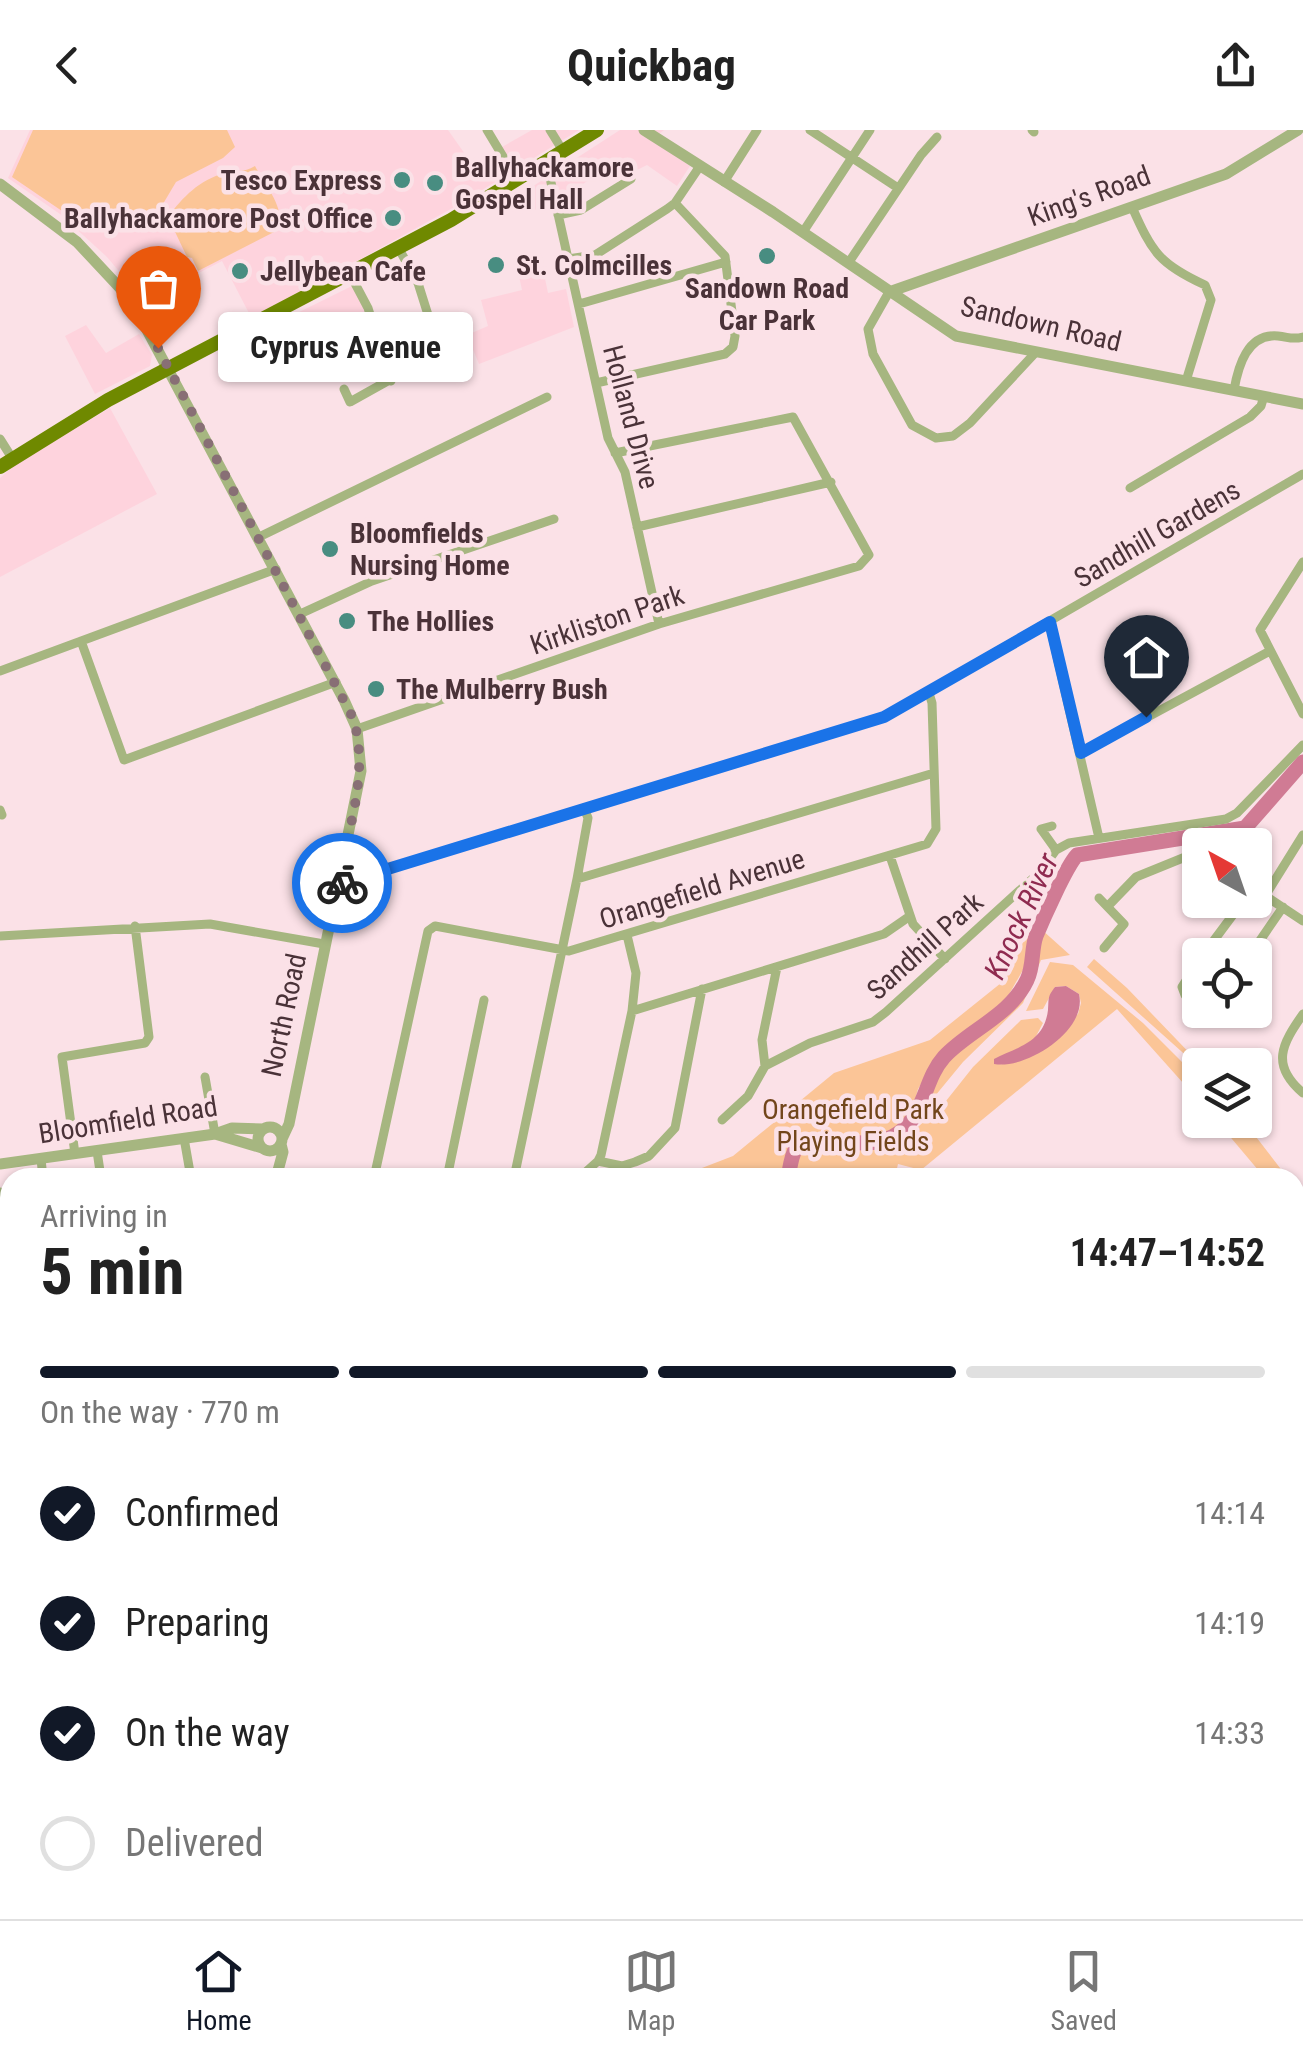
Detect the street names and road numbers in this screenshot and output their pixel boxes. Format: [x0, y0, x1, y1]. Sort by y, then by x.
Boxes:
street label: King's Road [1023, 159, 1155, 233]
street label: Sandown Road [957, 289, 1125, 359]
street label: Holland Drive [596, 342, 666, 492]
street label: Sandhill Gardens [1068, 473, 1246, 595]
street label: Kirkliston Park [526, 578, 689, 662]
street label: Orangefield Avenue [595, 842, 809, 936]
street label: Sandhill Park [860, 885, 990, 1007]
street label: North Road [255, 950, 313, 1080]
street label: Bloomfield Road [36, 1090, 220, 1150]

